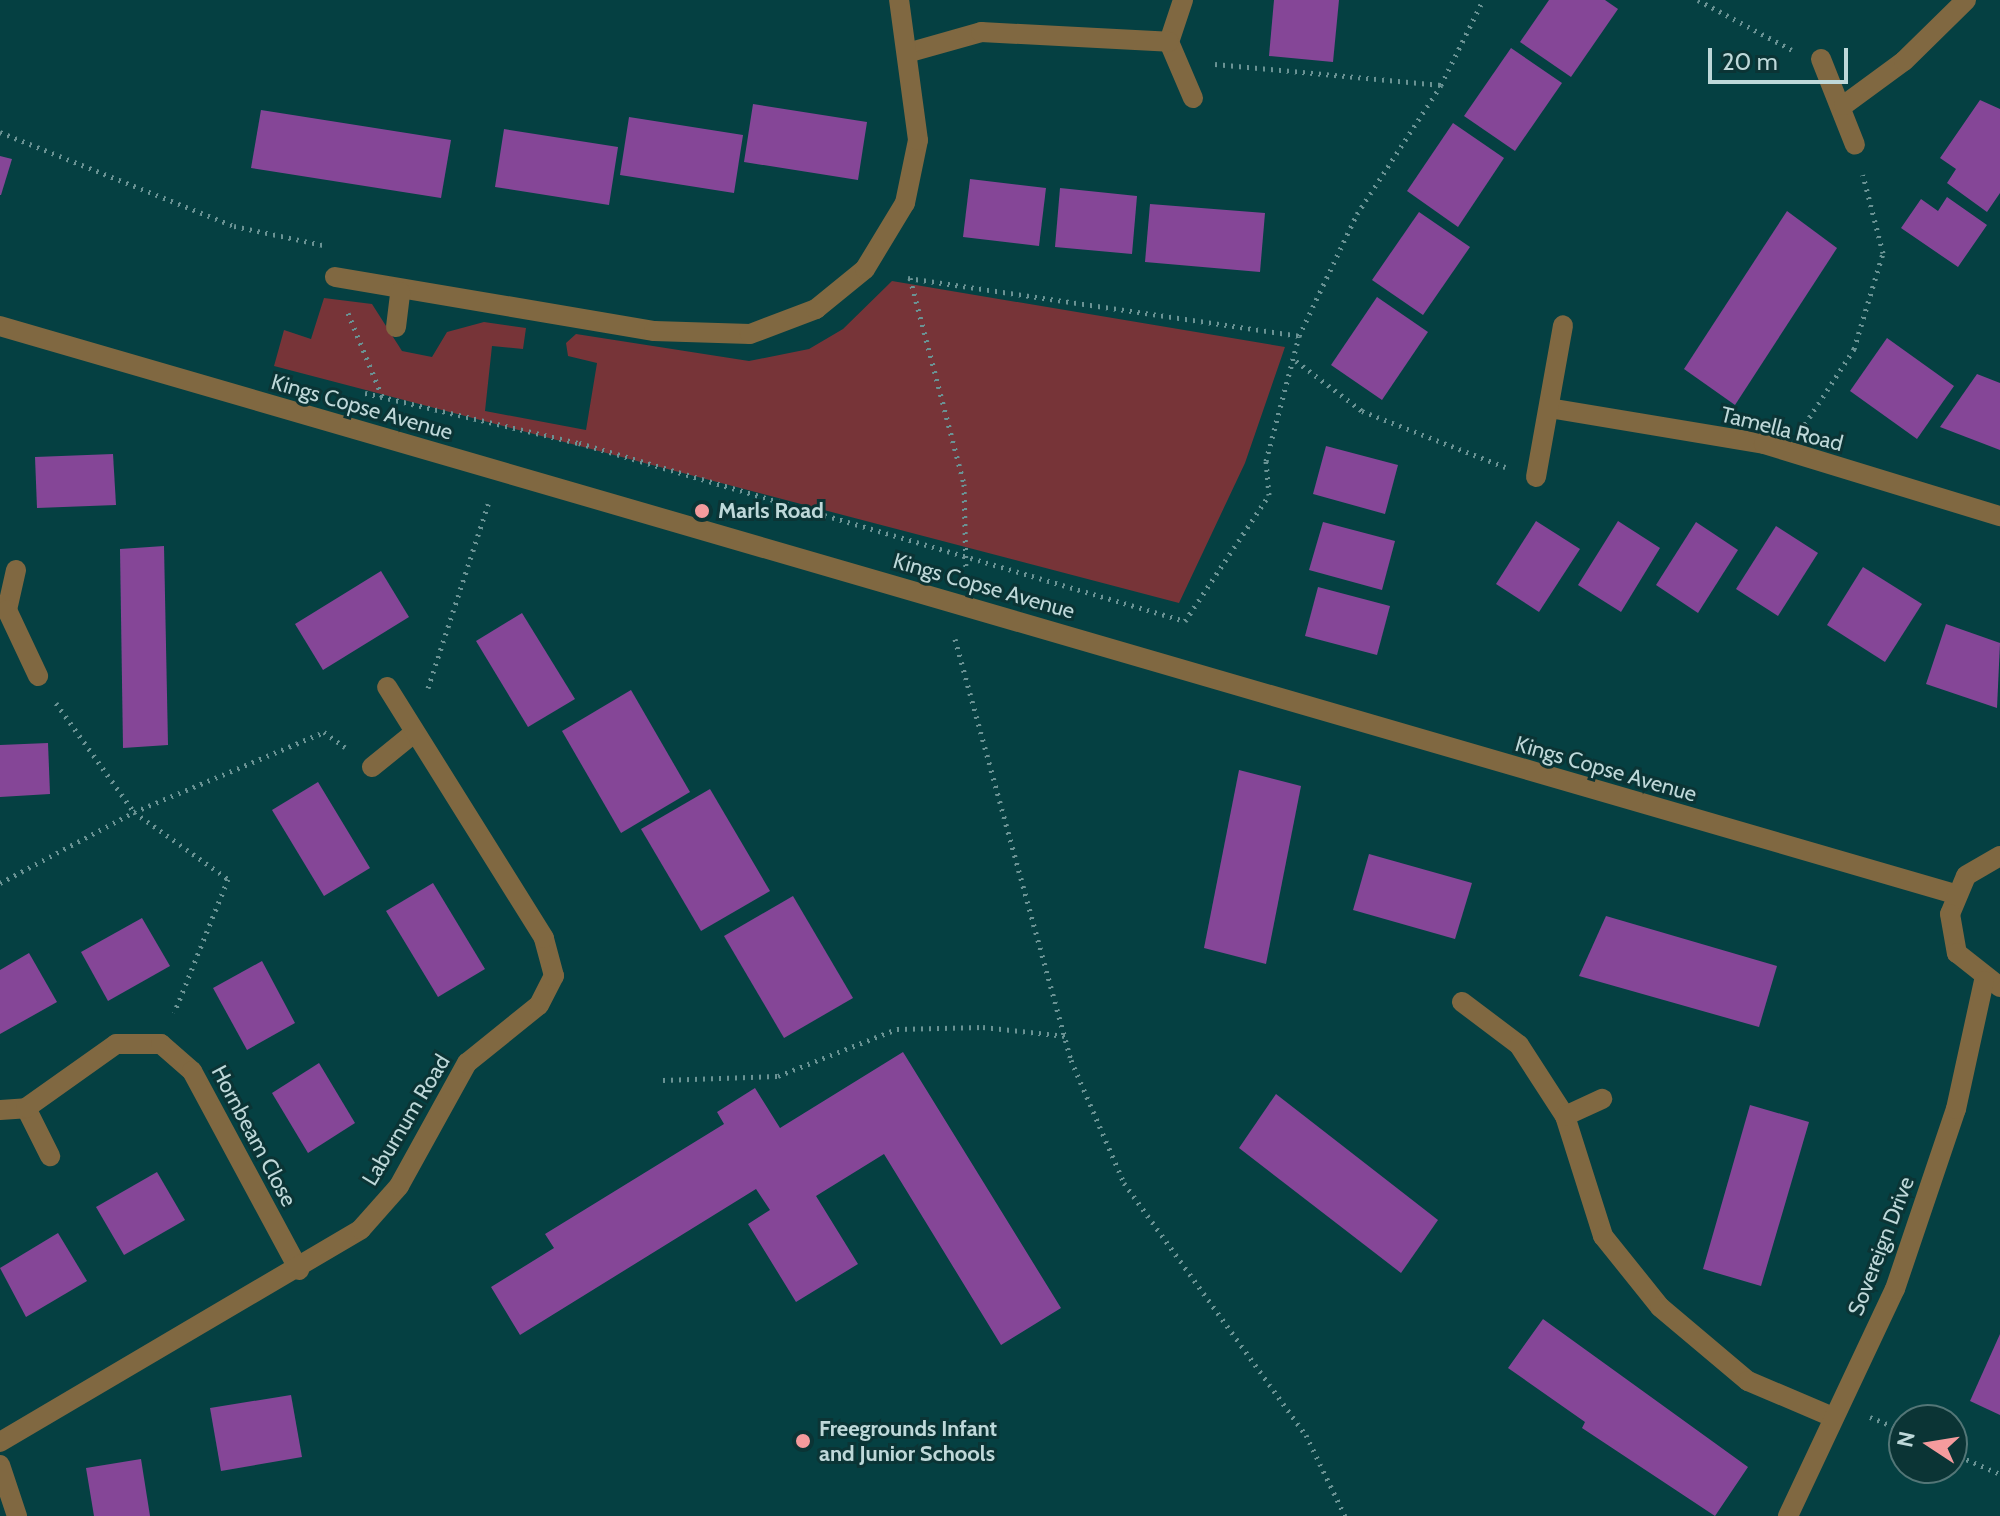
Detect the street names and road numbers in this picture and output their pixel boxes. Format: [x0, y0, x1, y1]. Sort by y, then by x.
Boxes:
street label: Kings Copse Avenue [268, 368, 456, 446]
street label: Tamella Road [1718, 401, 1846, 457]
street label: Kings Copse Avenue [890, 547, 1078, 625]
street label: Kings Copse Avenue [1512, 730, 1700, 808]
street label: Laburnum Road [357, 1050, 455, 1190]
street label: Hornbeam Close [206, 1061, 302, 1211]
street label: Sovereign Drive [1842, 1173, 1920, 1319]

